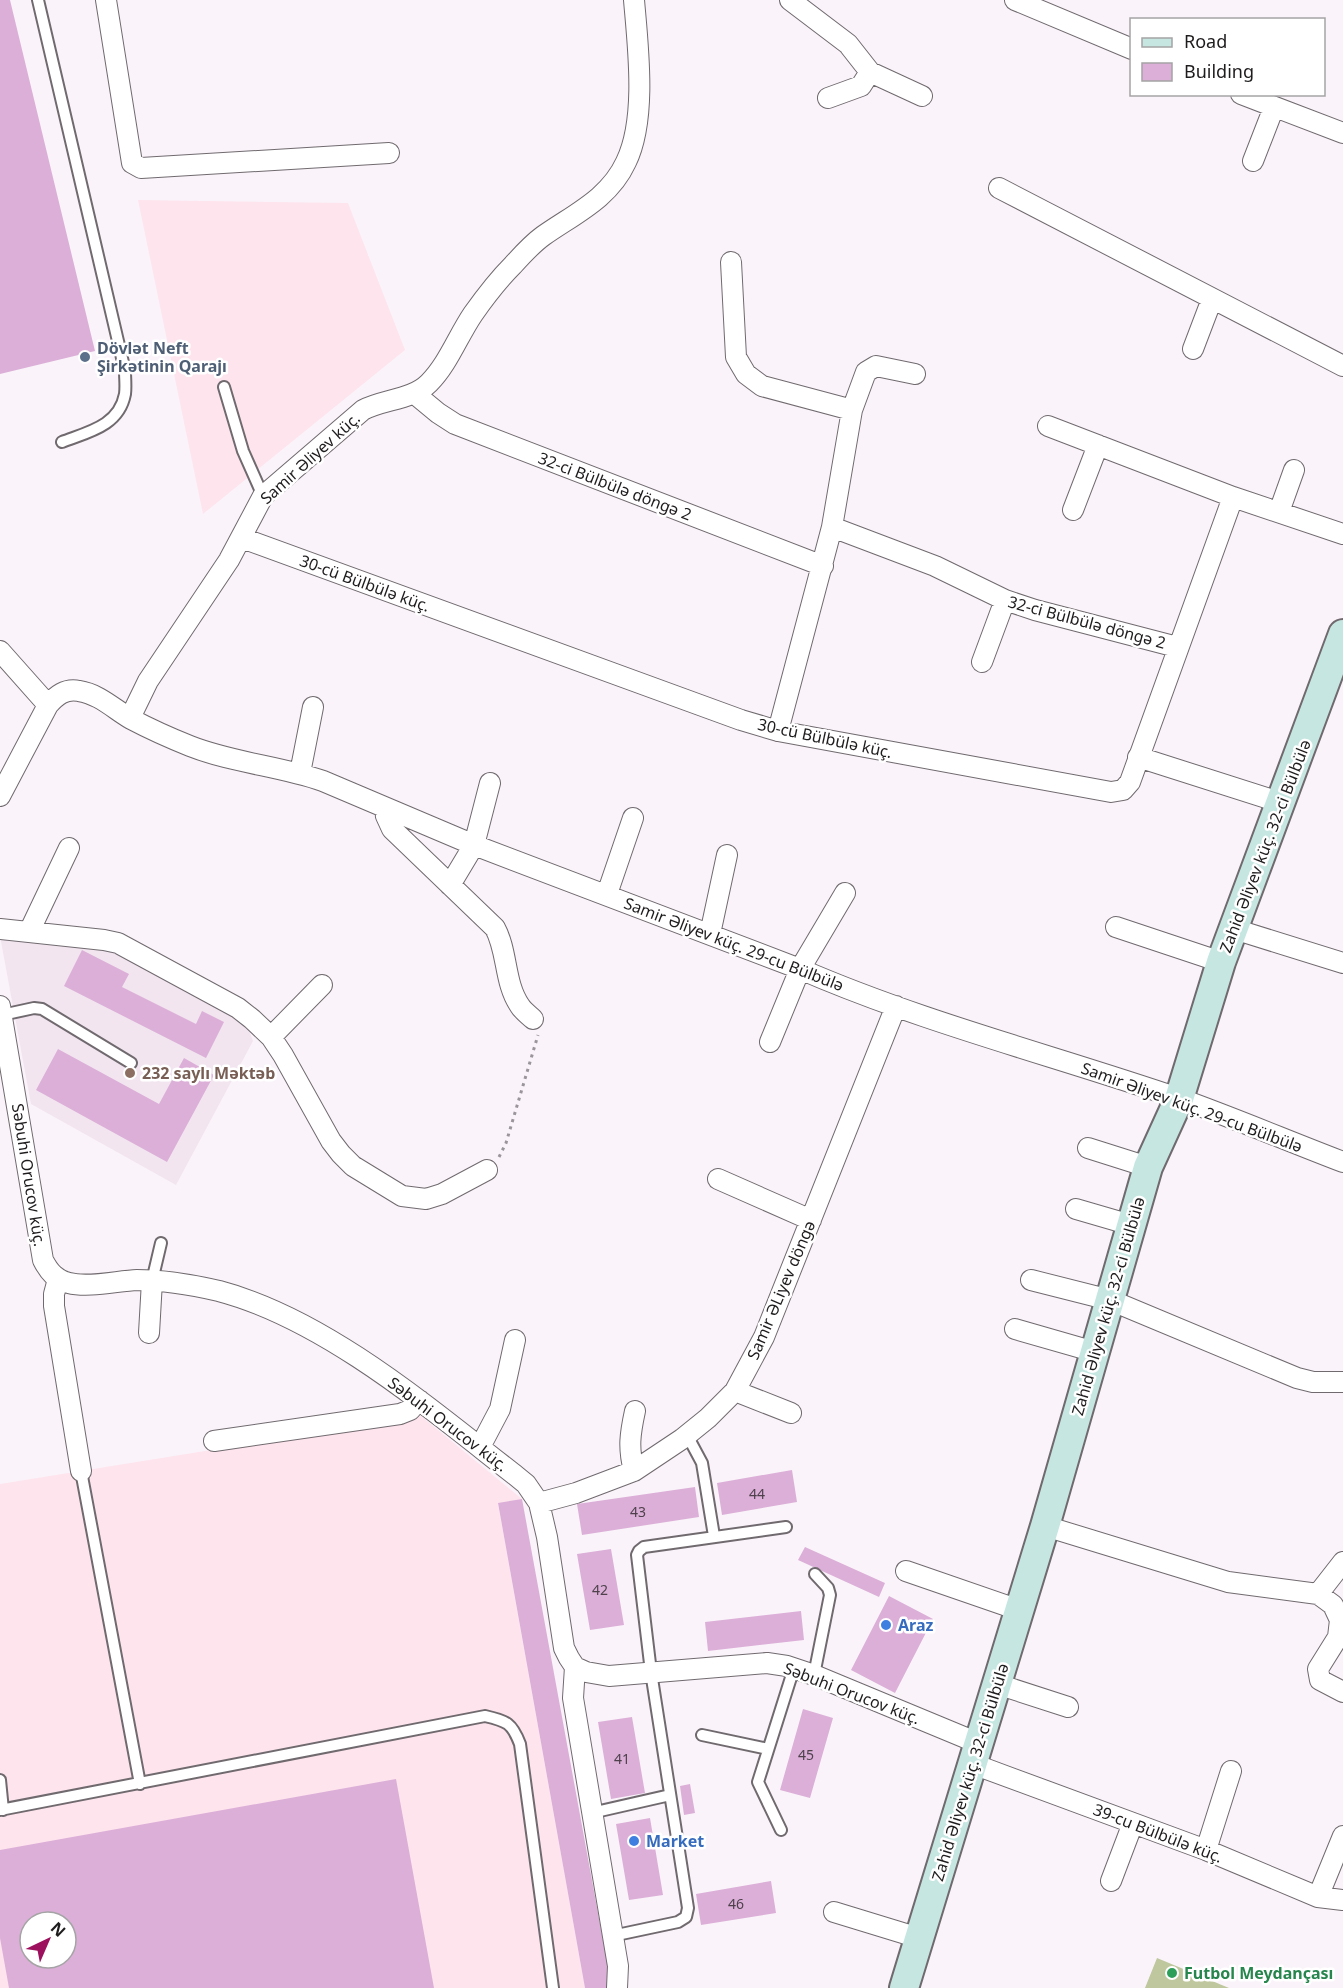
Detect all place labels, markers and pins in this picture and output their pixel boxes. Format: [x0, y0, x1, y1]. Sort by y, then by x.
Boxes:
place label: Dövlət Neft Şirkətinin Qarajı [97, 337, 227, 377]
marker: Dövlət Neft Şirkətinin Qarajı [78, 350, 92, 364]
place label: 232 saylı Məktəb [142, 1062, 275, 1084]
marker: 232 saylı Məktəb [123, 1066, 137, 1080]
place label: Araz [898, 1614, 933, 1636]
marker: Araz [879, 1618, 893, 1632]
place label: Market [646, 1830, 704, 1852]
marker: Market [627, 1834, 641, 1848]
place label: Futbol Meydançası [1184, 1962, 1333, 1984]
marker: Futbol Meydançası [1165, 1966, 1179, 1980]

